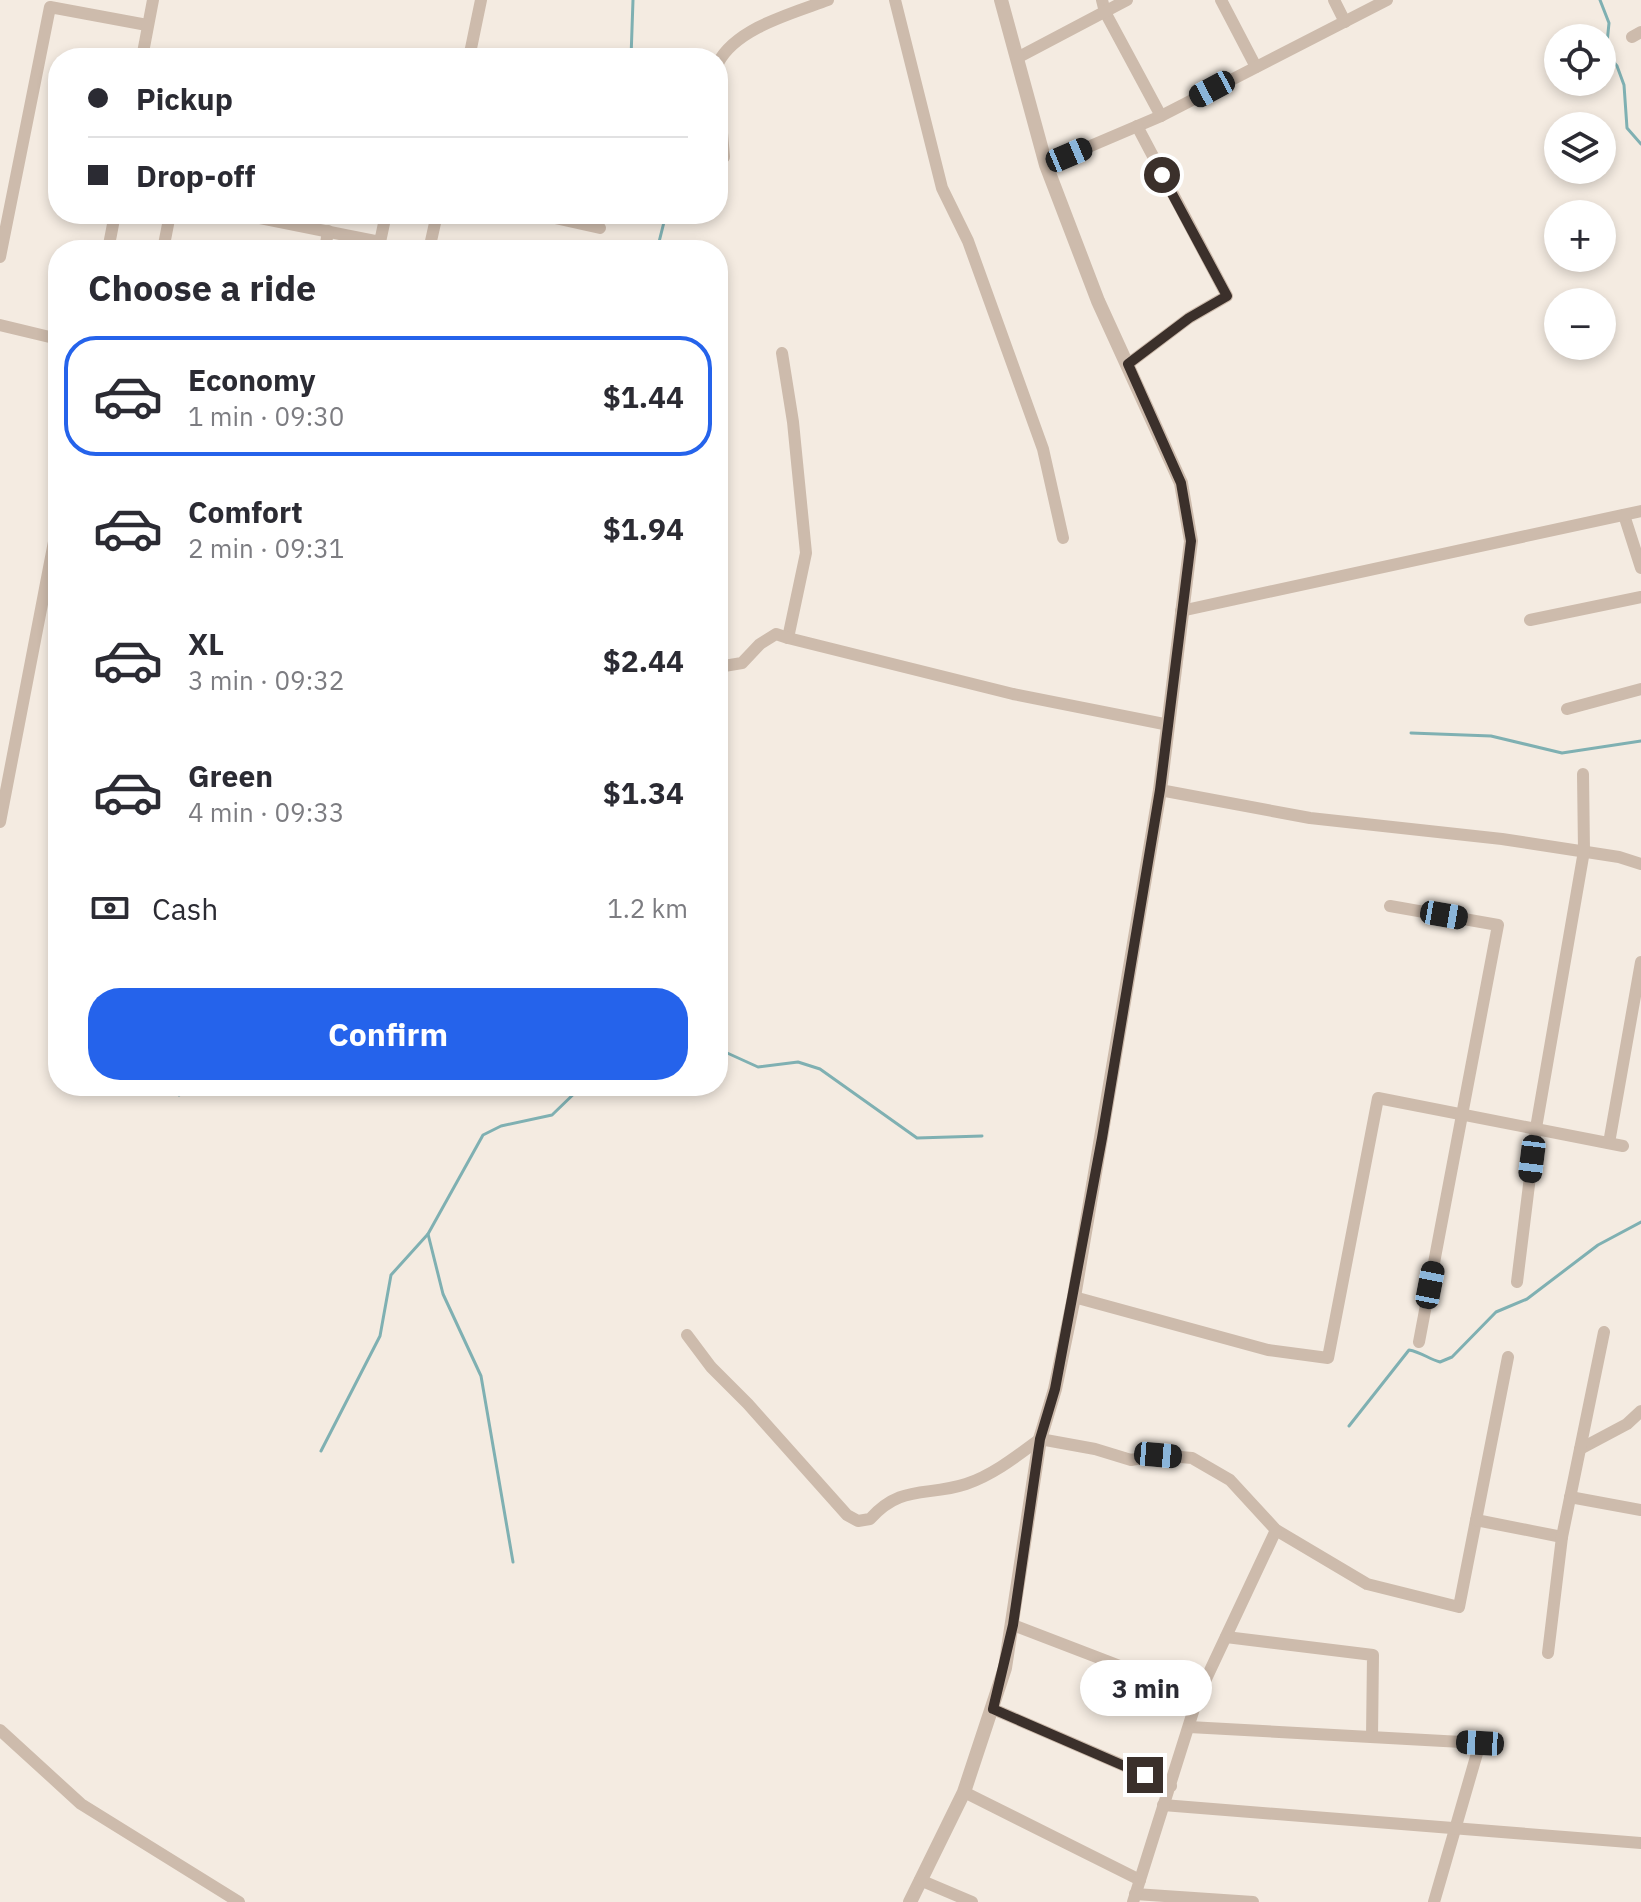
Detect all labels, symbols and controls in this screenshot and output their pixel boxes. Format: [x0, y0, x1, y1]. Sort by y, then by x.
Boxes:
map controls [1544, 24, 1616, 360]
button: locate [1544, 24, 1616, 96]
car [1185, 67, 1239, 111]
text: Pickup [136, 79, 233, 118]
button: layers [1544, 112, 1616, 184]
car [1042, 135, 1096, 175]
text: Drop-off [136, 156, 255, 195]
route start [1144, 157, 1180, 193]
button: + [1544, 200, 1616, 272]
text: Choose a ride [88, 264, 316, 311]
button: − [1544, 288, 1616, 360]
icon: car [92, 360, 164, 432]
text: Economy [188, 360, 316, 399]
text: $1.44 [603, 377, 684, 416]
text: 1 min · 09:30 [188, 399, 344, 433]
icon: car [92, 492, 164, 564]
text: Comfort [188, 492, 303, 531]
text: $1.94 [603, 509, 684, 548]
text: 2 min · 09:31 [188, 531, 344, 565]
icon: car [92, 624, 164, 696]
text: XL [188, 624, 224, 663]
text: $2.44 [603, 641, 684, 680]
text: 3 min · 09:32 [188, 663, 344, 697]
icon: car [92, 756, 164, 828]
text: Green [188, 756, 273, 795]
text: $1.34 [603, 773, 684, 812]
text: 4 min · 09:33 [188, 795, 344, 829]
icon: cash [88, 886, 132, 930]
text: Cash [152, 889, 218, 928]
text: 1.2 km [607, 891, 688, 925]
car [1418, 899, 1470, 931]
button: Confirm [88, 988, 688, 1080]
car [1517, 1134, 1547, 1184]
car [1414, 1259, 1446, 1311]
car [1133, 1441, 1183, 1469]
callout: 3 min [1079, 1659, 1211, 1715]
text: 3 min [1112, 1671, 1180, 1705]
car [1455, 1730, 1505, 1756]
route end [1127, 1757, 1163, 1793]

